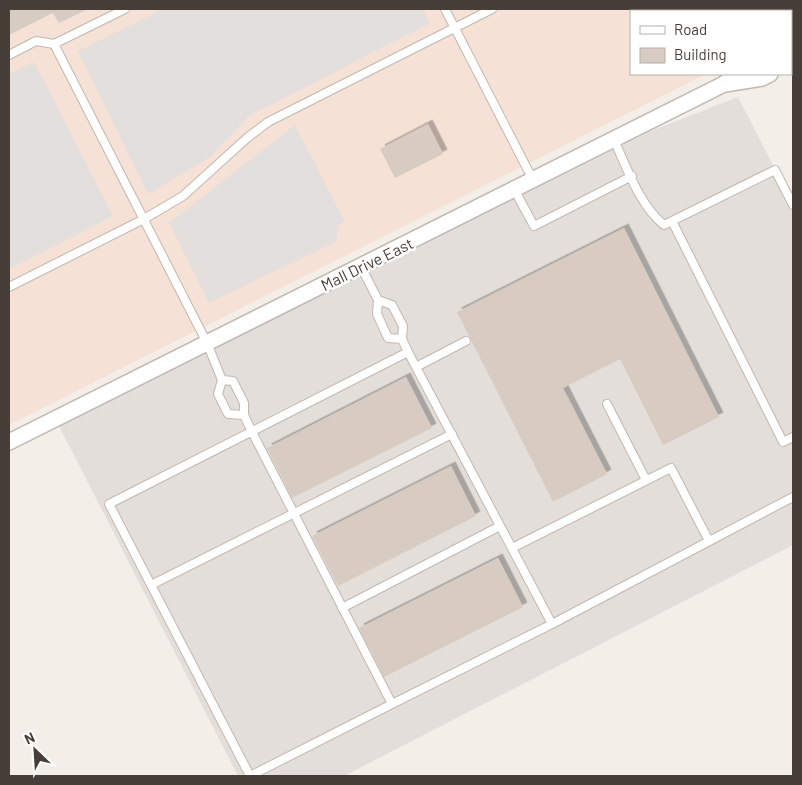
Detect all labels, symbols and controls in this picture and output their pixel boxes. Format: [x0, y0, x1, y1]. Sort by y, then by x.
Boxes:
legend [630, 10, 792, 75]
text: Road [674, 20, 707, 38]
text: Building [674, 45, 727, 63]
street label: Mall Drive East [318, 233, 416, 294]
north arrow [10, 725, 60, 775]
text: N [21, 728, 37, 747]

